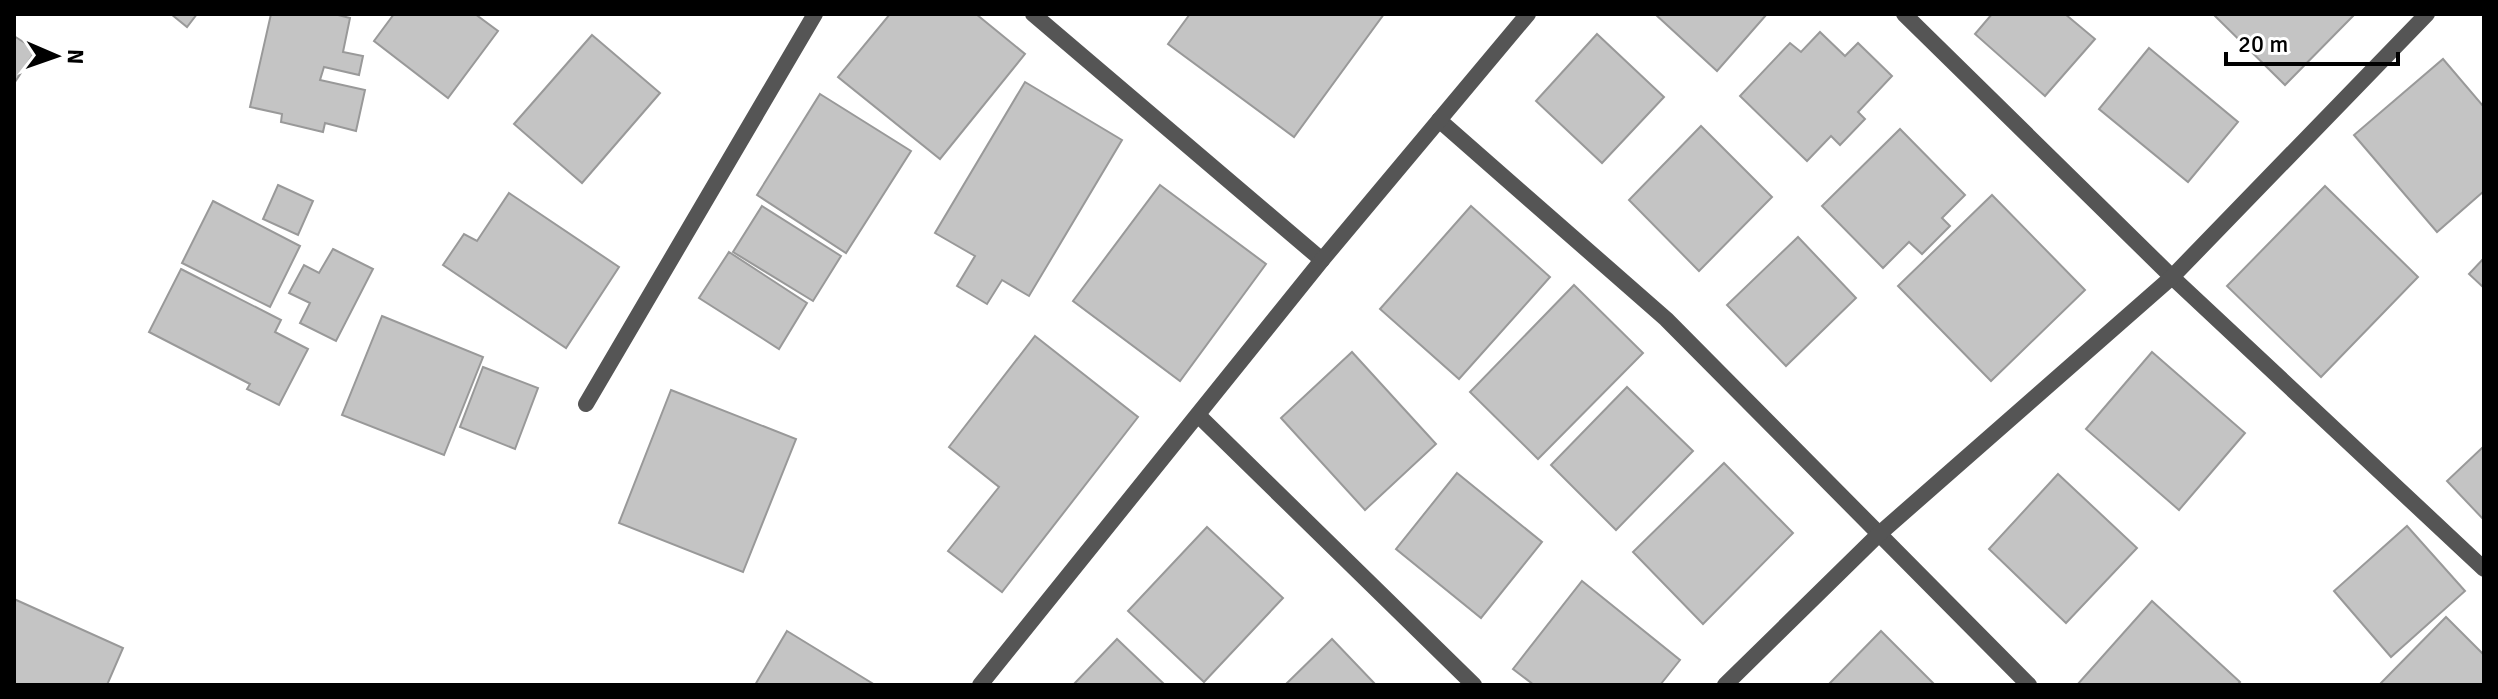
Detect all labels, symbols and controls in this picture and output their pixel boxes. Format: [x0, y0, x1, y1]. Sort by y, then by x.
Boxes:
north arrow [16, 16, 96, 96]
scale bar [2226, 16, 2398, 66]
text: 20 m [2238, 29, 2288, 59]
text: N [62, 49, 89, 65]

